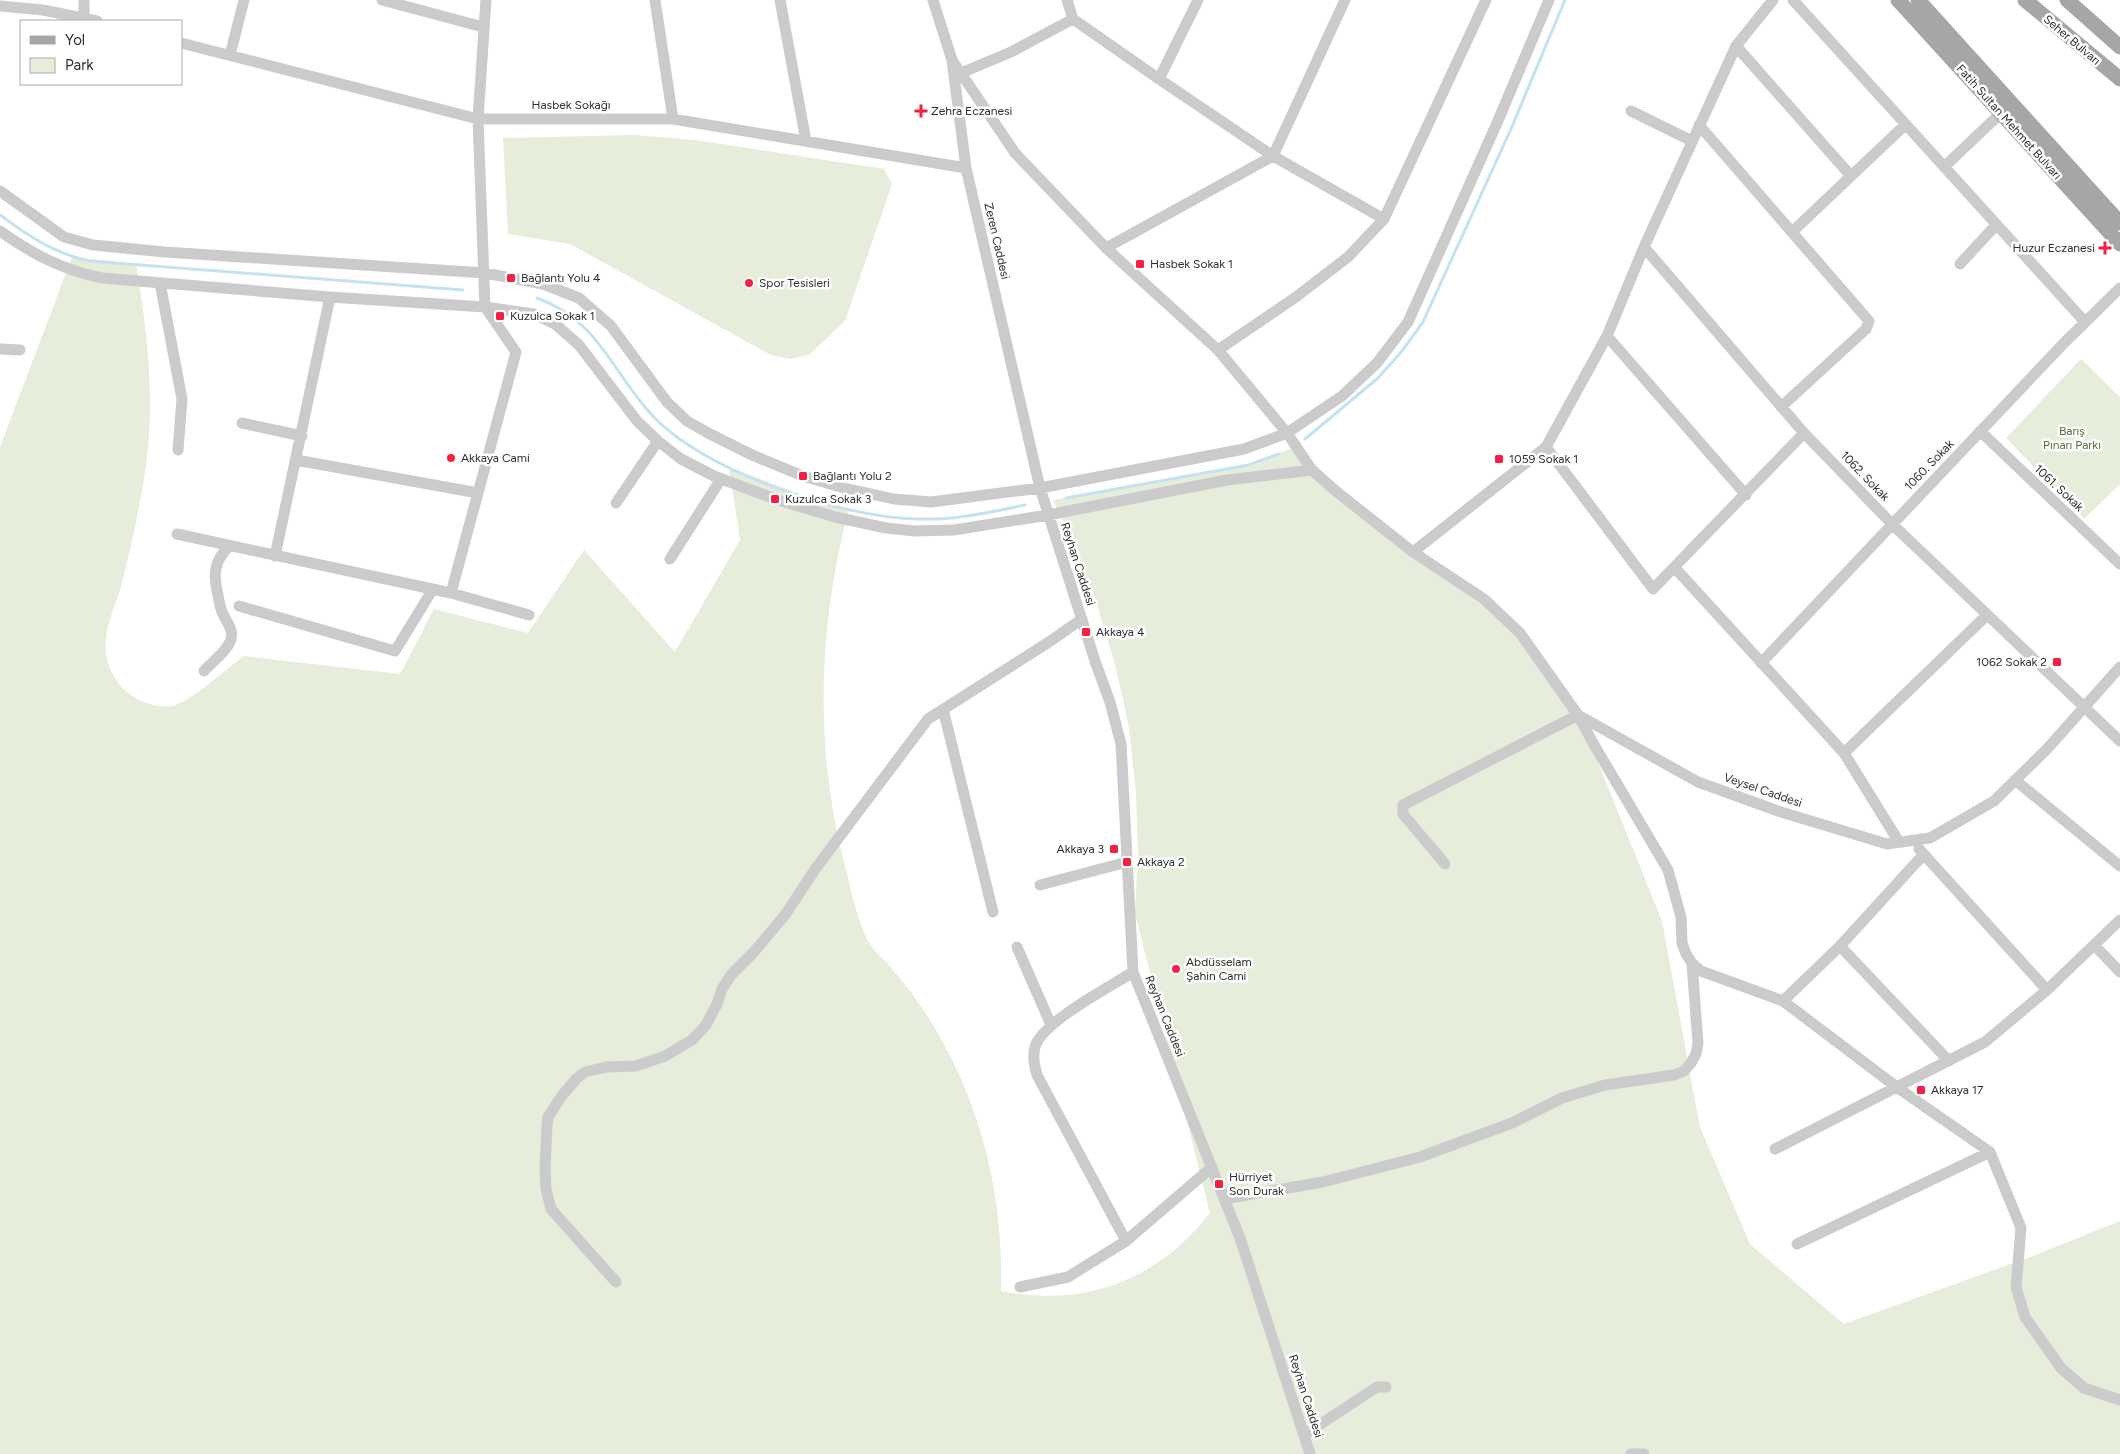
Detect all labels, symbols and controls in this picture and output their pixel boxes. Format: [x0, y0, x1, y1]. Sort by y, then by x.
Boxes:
street label: Seher Bulvarı [2041, 12, 2103, 68]
legend [20, 20, 182, 85]
text: Yol [65, 31, 85, 49]
text: Park [65, 56, 94, 74]
street label: Fatih Sultan Mehmet Bulvarı [1954, 62, 2064, 182]
street label: Hasbek Sokağı [531, 98, 611, 112]
place label: Zehra Eczanesi [931, 104, 1012, 118]
marker: Zehra Eczanesi [915, 105, 927, 117]
street label: Zeren Caddesi [981, 201, 1013, 281]
place label: Huzur Eczanesi [2012, 241, 2095, 255]
marker: Huzur Eczanesi [2099, 242, 2111, 254]
place label: Hasbek Sokak 1 [1150, 257, 1233, 271]
marker: Hasbek Sokak 1 [1134, 258, 1146, 270]
place label: Bağlantı Yolu 4 [521, 271, 601, 285]
marker: Bağlantı Yolu 4 [505, 272, 517, 284]
place label: Spor Tesisleri [759, 276, 830, 290]
marker: Spor Tesisleri [743, 277, 755, 289]
place label: Kuzulca Sokak 1 [510, 309, 595, 323]
marker: Kuzulca Sokak 1 [494, 310, 506, 322]
park label: Barış Pınarı Parkı [2043, 424, 2101, 452]
street label: 1060. Sokak [1902, 437, 1957, 493]
street label: 1062. Sokak [1838, 448, 1892, 504]
place label: Akkaya Cami [461, 451, 530, 465]
marker: Akkaya Cami [445, 452, 457, 464]
place label: 1059 Sokak 1 [1509, 452, 1578, 466]
marker: 1059 Sokak 1 [1493, 453, 1505, 465]
street label: 1061. Sokak [2032, 462, 2087, 514]
place label: Bağlantı Yolu 2 [813, 469, 892, 483]
marker: Bağlantı Yolu 2 [797, 470, 809, 482]
place label: Kuzulca Sokak 3 [785, 492, 871, 506]
marker: Kuzulca Sokak 3 [769, 493, 781, 505]
street label: Reyhan Caddesi [1058, 521, 1098, 607]
place label: Akkaya 4 [1096, 625, 1145, 639]
marker: Akkaya 4 [1080, 626, 1092, 638]
place label: 1062 Sokak 2 [1976, 655, 2047, 669]
marker: 1062 Sokak 2 [2051, 656, 2063, 668]
street label: Veysel Caddesi [1722, 770, 1804, 810]
place label: Akkaya 3 [1057, 842, 1104, 856]
marker: Akkaya 3 [1108, 843, 1120, 855]
place label: Akkaya 2 [1137, 855, 1185, 869]
marker: Akkaya 2 [1121, 856, 1133, 868]
place label: Abdüsselam Şahin Cami [1186, 955, 1252, 983]
marker: Abdüsselam Şahin Cami [1170, 963, 1182, 975]
street label: Reyhan Caddesi [1142, 973, 1188, 1059]
place label: Akkaya 17 [1931, 1083, 1984, 1097]
marker: Akkaya 17 [1915, 1084, 1927, 1096]
place label: Hürriyet Son Durak [1229, 1170, 1284, 1198]
marker: Hürriyet Son Durak [1213, 1178, 1225, 1190]
street label: Reyhan Caddesi [1286, 1353, 1326, 1439]

